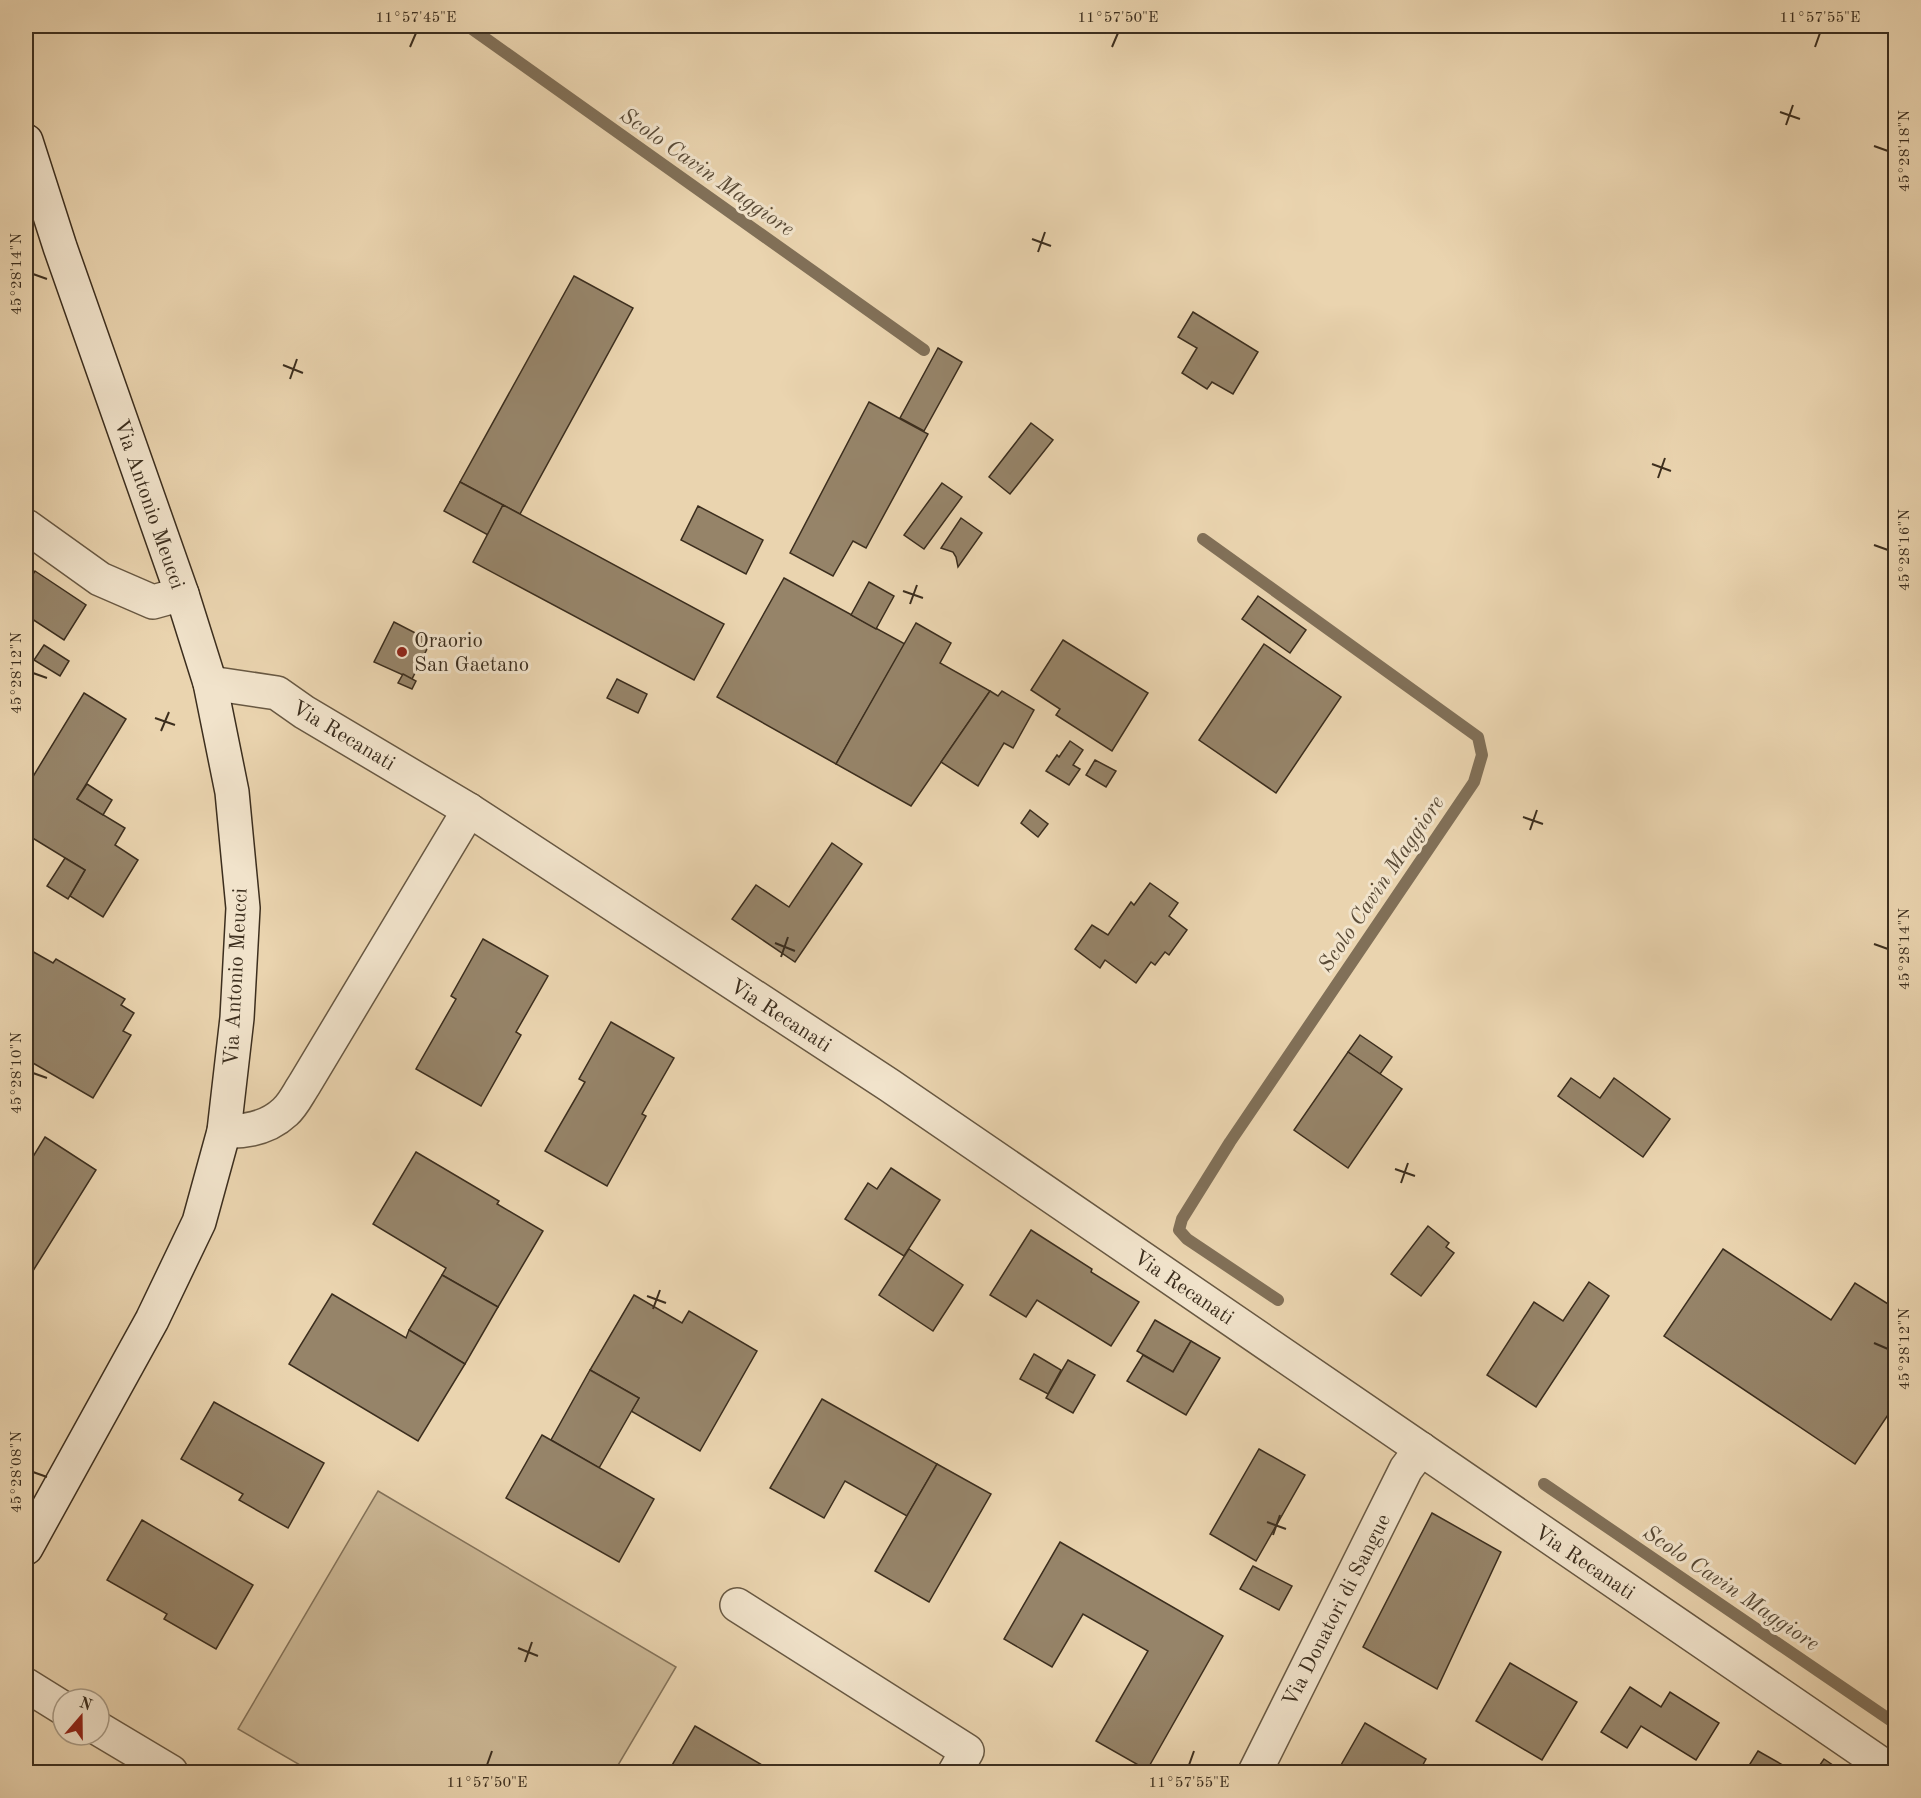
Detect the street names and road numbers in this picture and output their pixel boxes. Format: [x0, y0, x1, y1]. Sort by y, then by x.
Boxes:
street label: Via Antonio Meucci [110, 417, 188, 592]
street label: Via Recanati [288, 697, 398, 775]
street label: Via Antonio Meucci [221, 888, 252, 1067]
street label: Via Recanati [726, 976, 835, 1057]
street label: Via Recanati [1129, 1247, 1237, 1329]
street label: Via Donatori di Sangue [1280, 1511, 1395, 1710]
street label: Via Recanati [1530, 1522, 1638, 1604]

